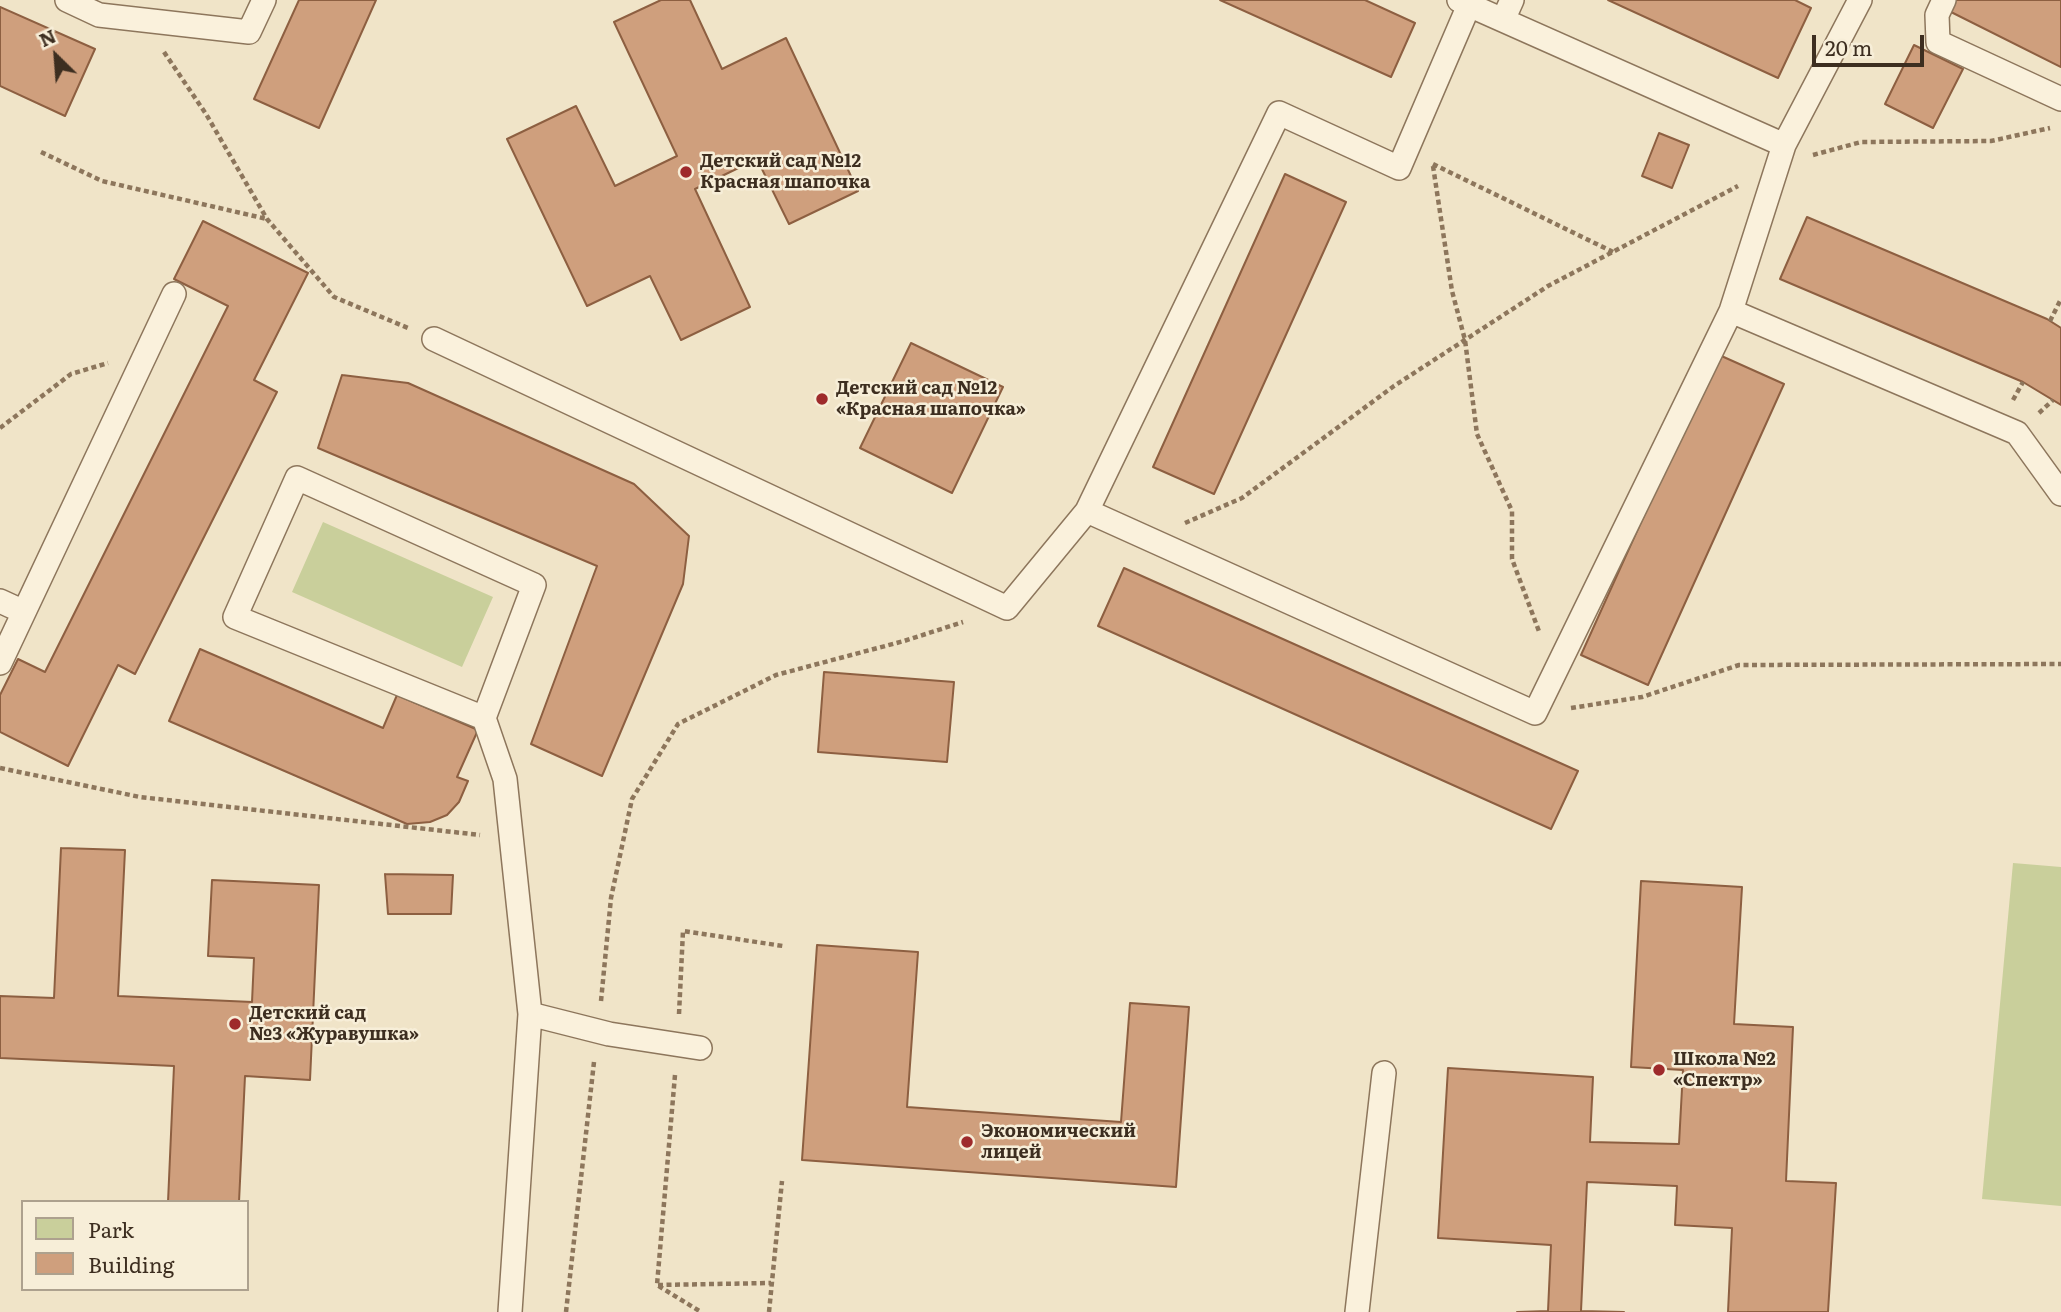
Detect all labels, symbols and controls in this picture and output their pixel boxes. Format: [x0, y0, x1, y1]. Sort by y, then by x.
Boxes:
north arrow [21, 21, 91, 91]
text: N [34, 21, 60, 53]
scale bar [1816, 21, 1928, 65]
text: 20 m [1825, 31, 1872, 62]
place label: Детский сад №12 Красная шапочка [700, 151, 870, 194]
marker: Детский сад №12 Красная шапочка [678, 164, 694, 180]
place label: Детский сад №12 «Красная шапочка» [836, 378, 1026, 420]
marker: Детский сад №12 «Красная шапочка» [814, 391, 830, 407]
place label: Детский сад №3 «Журавушка» [249, 1003, 419, 1046]
marker: Детский сад №3 «Журавушка» [227, 1016, 243, 1032]
place label: Школа №2 «Спектр» [1673, 1049, 1776, 1092]
marker: Школа №2 «Спектр» [1651, 1062, 1667, 1078]
place label: Экономический лицей [981, 1121, 1136, 1164]
marker: Экономический лицей [959, 1134, 975, 1150]
legend [21, 1200, 248, 1291]
text: Park [88, 1213, 134, 1244]
text: Building [88, 1248, 174, 1279]

